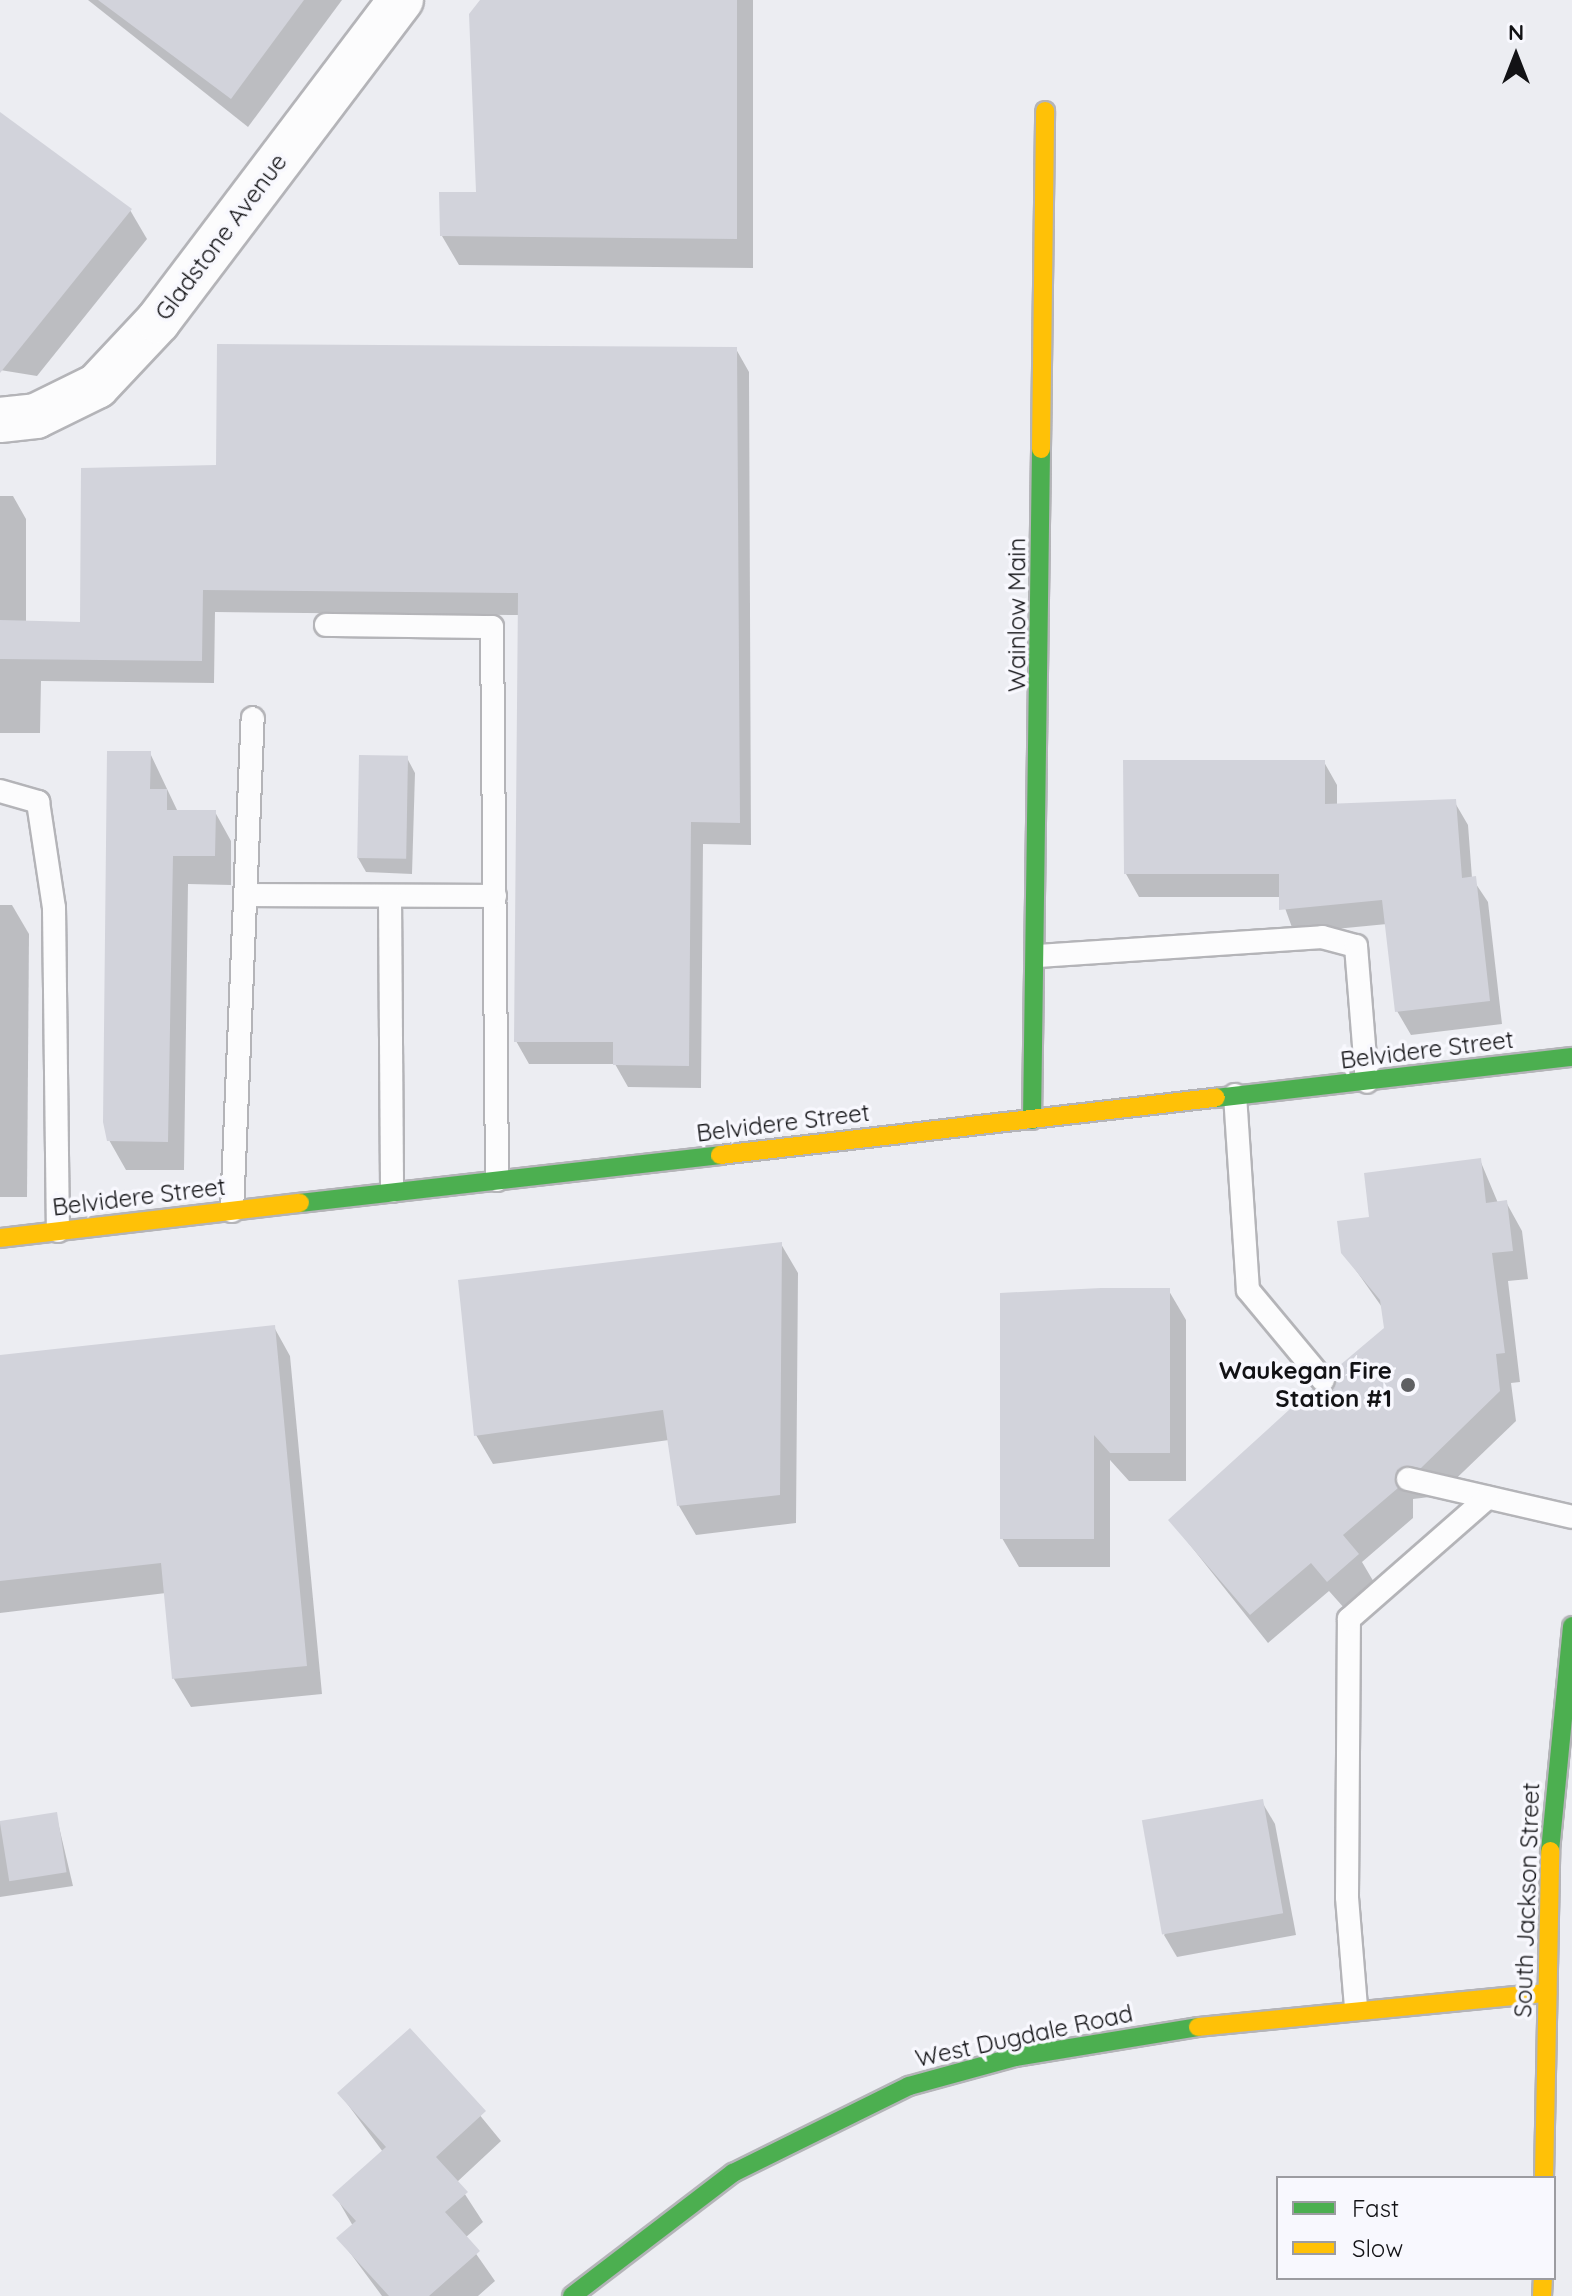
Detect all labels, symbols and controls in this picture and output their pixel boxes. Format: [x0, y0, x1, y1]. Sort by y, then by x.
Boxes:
north arrow [1476, 16, 1556, 96]
text: N [1508, 18, 1524, 46]
street label: Gladstone Avenue [149, 148, 293, 326]
street label: Wainlow Main [1003, 538, 1031, 692]
street label: Belvidere Street [1339, 1025, 1515, 1075]
street label: Belvidere Street [695, 1098, 871, 1148]
street label: Belvidere Street [51, 1172, 227, 1222]
place label: Waukegan Fire Station #1 [1219, 1357, 1392, 1413]
marker: Waukegan Fire Station #1 [1399, 1376, 1417, 1394]
street label: South Jackson Street [1509, 1782, 1545, 2018]
street label: West Dugdale Road [913, 1999, 1135, 2073]
legend [1276, 2176, 1556, 2280]
text: Fast [1352, 2193, 1399, 2223]
text: Slow [1352, 2233, 1403, 2263]

